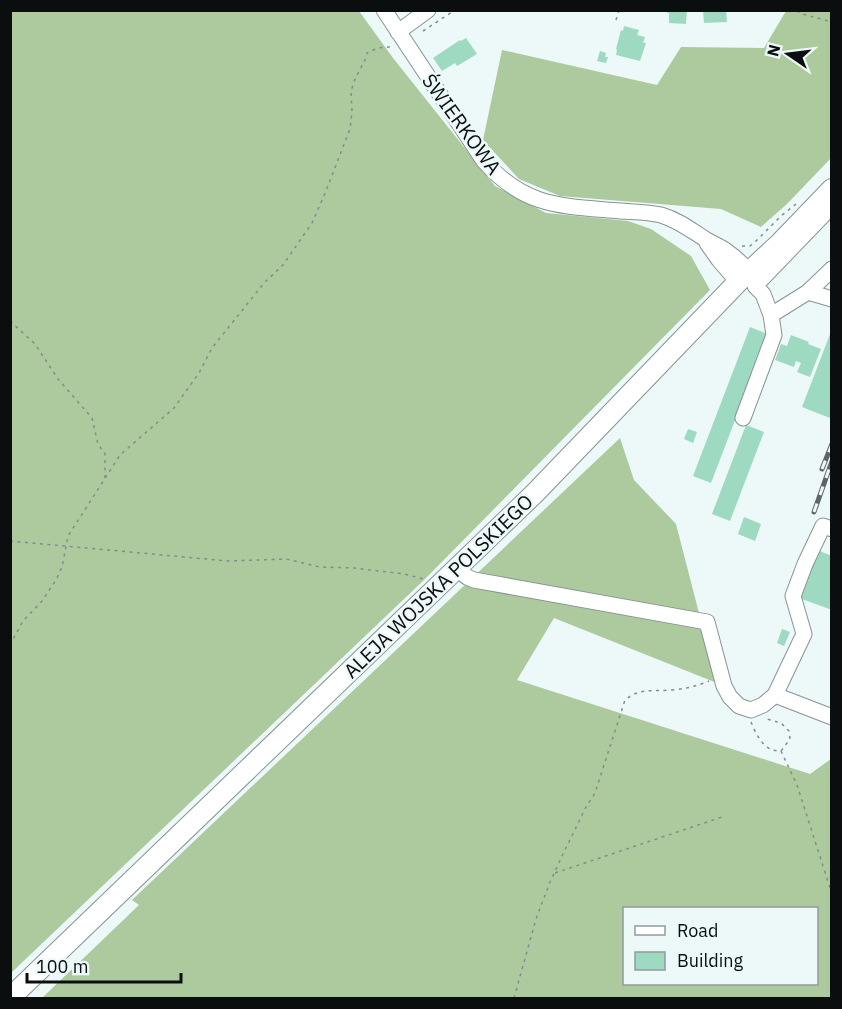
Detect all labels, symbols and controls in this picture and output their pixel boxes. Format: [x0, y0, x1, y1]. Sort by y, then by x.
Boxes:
north arrow [758, 24, 818, 84]
text: N [762, 42, 785, 58]
street label: ŚWIERKOWA [416, 68, 508, 180]
street label: ALEJA WOJSKA POLSKIEGO [337, 488, 539, 684]
legend [623, 907, 818, 985]
text: Road [677, 919, 718, 942]
scale bar [27, 946, 182, 984]
text: Building [677, 949, 744, 972]
text: 100 m [36, 955, 88, 978]

